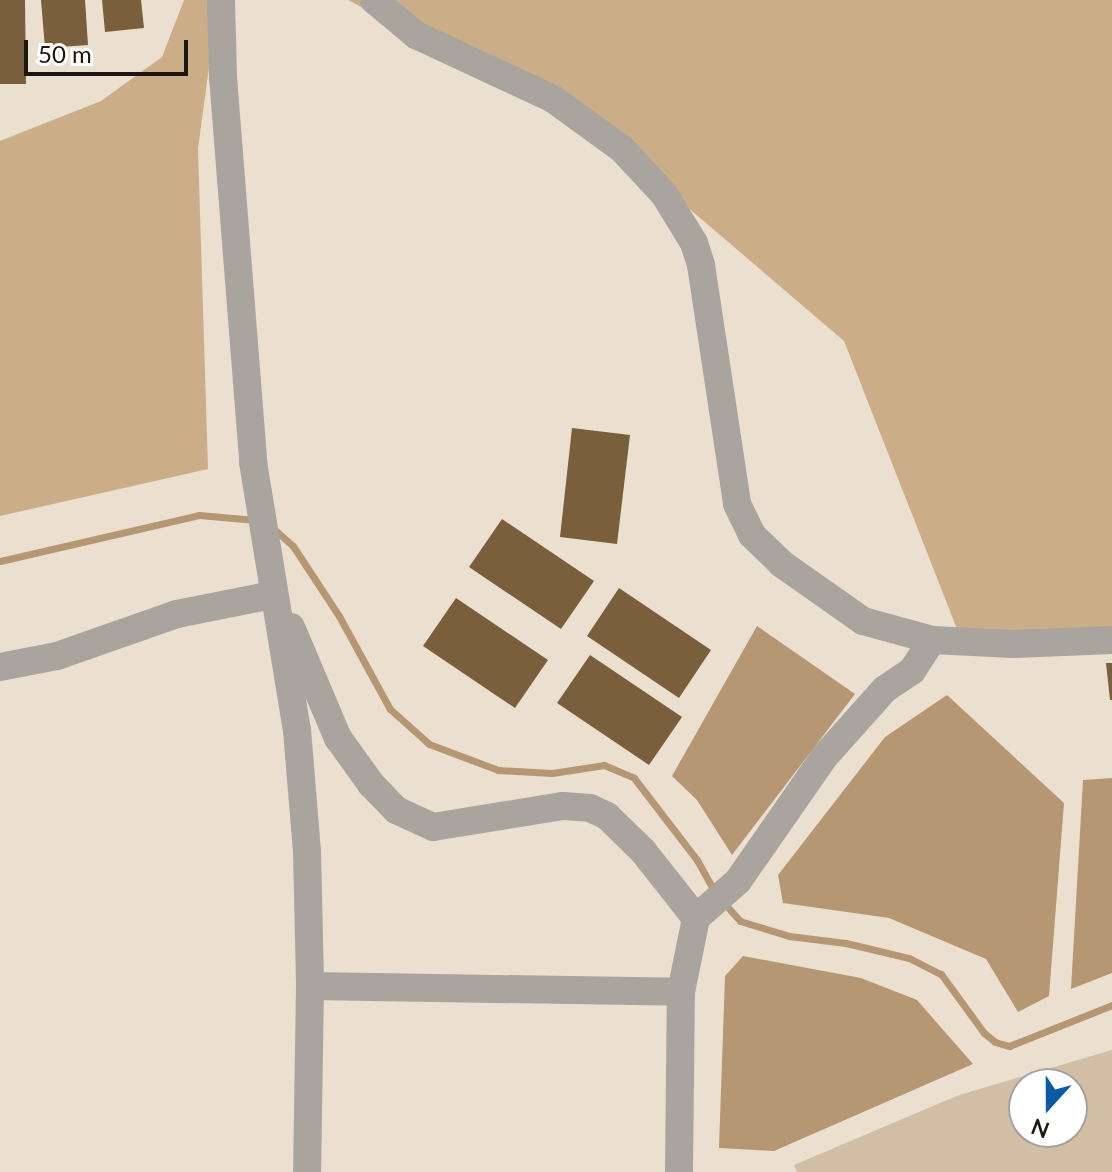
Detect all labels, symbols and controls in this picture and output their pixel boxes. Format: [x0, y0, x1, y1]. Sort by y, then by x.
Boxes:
scale bar [28, 24, 192, 74]
text: 50 m [38, 39, 92, 68]
north arrow [1008, 1068, 1088, 1148]
text: N [1027, 1113, 1053, 1145]

